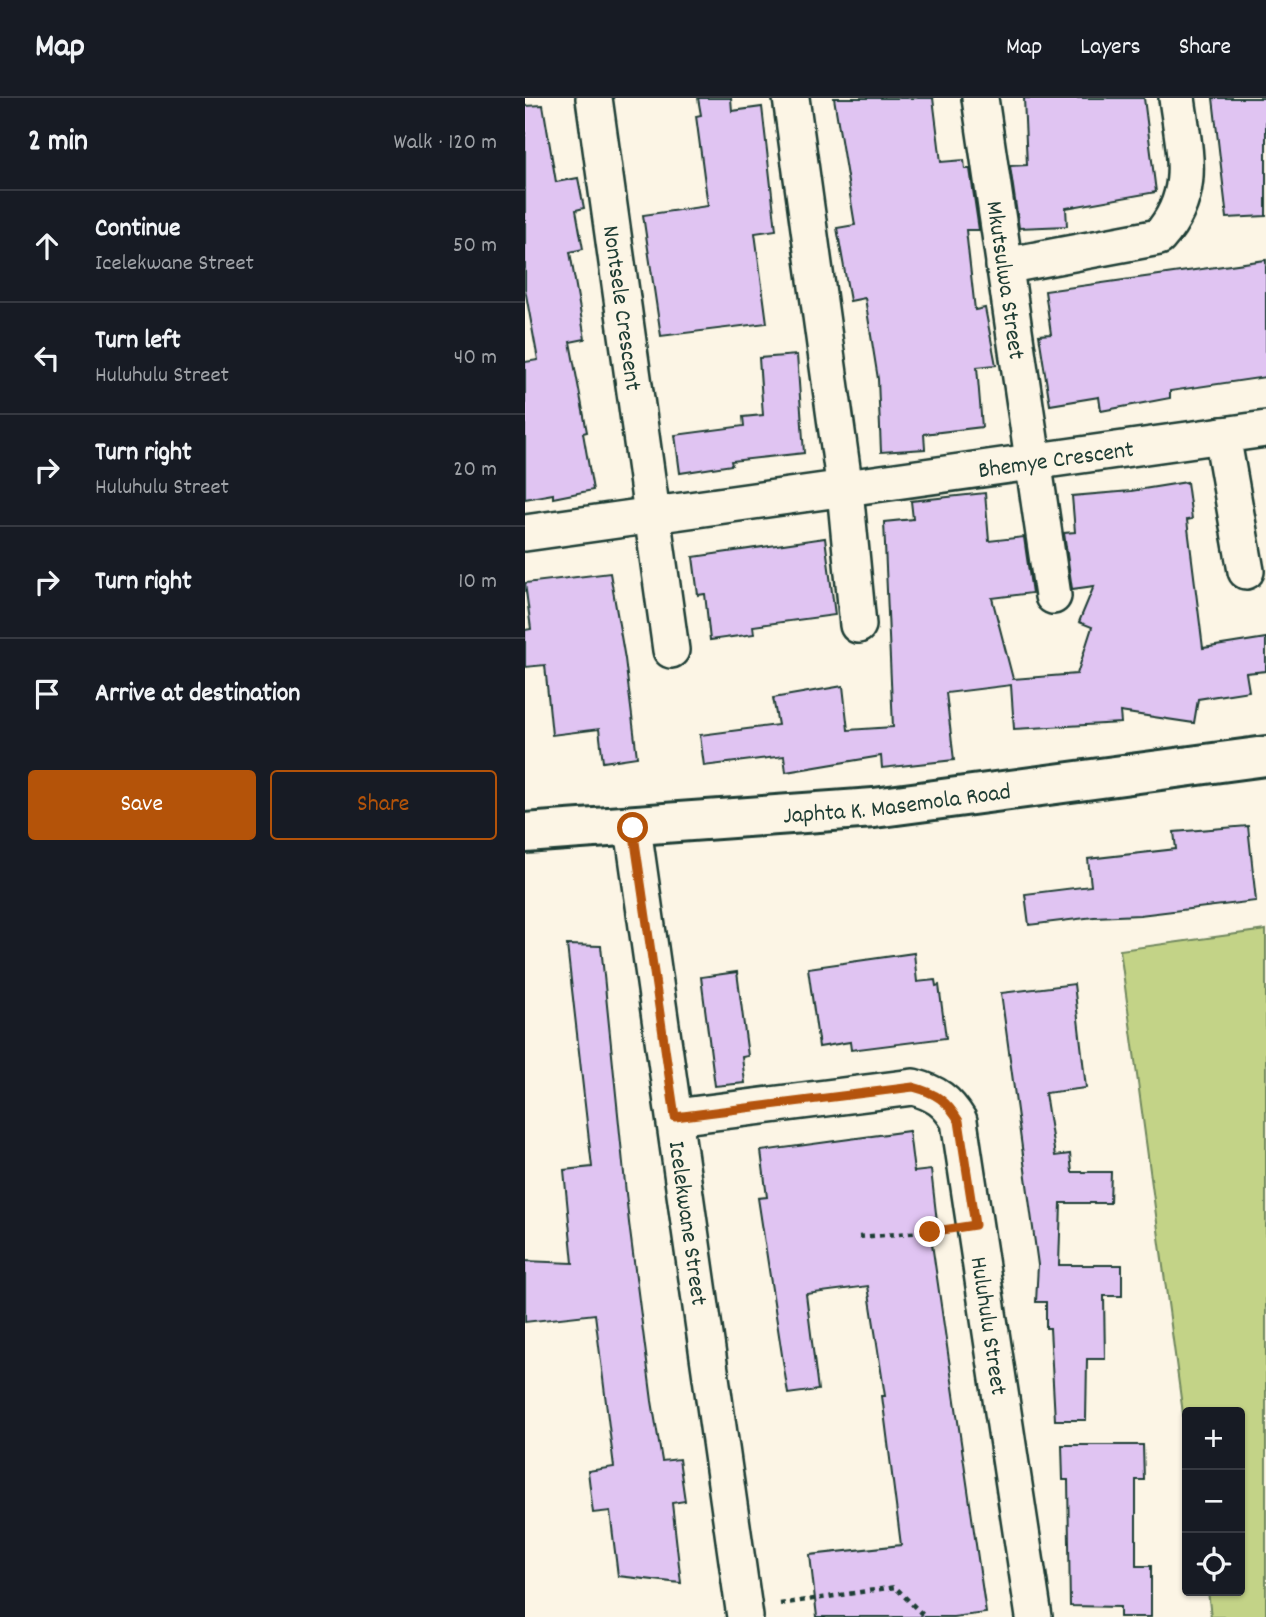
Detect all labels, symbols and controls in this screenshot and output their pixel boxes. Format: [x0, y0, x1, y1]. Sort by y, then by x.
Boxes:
text: Map [35, 25, 85, 72]
text: Map [1006, 31, 1042, 65]
text: Layers [1080, 31, 1141, 65]
text: Share [1179, 31, 1231, 65]
text: 2 min [28, 122, 88, 165]
text: Walk · 120 m [394, 127, 497, 160]
street label: Mkutsulwa Street [975, 199, 1032, 362]
text: Continue [95, 211, 180, 248]
street label: Nontsele Crescent [592, 224, 649, 393]
icon: ahead [28, 227, 66, 265]
text: 50 m [453, 230, 497, 263]
text: Icelekwane Street [95, 248, 254, 281]
text: Turn left [95, 323, 181, 360]
icon: left [28, 339, 66, 377]
text: 40 m [454, 342, 497, 375]
text: Huluhulu Street [95, 360, 229, 393]
street label: Bhemye Crescent [976, 434, 1136, 489]
text: Turn right [95, 435, 192, 472]
icon: right [28, 451, 66, 489]
text: 20 m [453, 454, 497, 487]
text: Huluhulu Street [95, 472, 229, 505]
icon: right [28, 563, 66, 601]
text: Turn right [95, 564, 192, 601]
text: 10 m [458, 566, 497, 599]
icon: arrive [28, 675, 66, 713]
text: Arrive at destination [95, 676, 300, 713]
button: Save [28, 770, 256, 840]
button: Share [270, 770, 497, 840]
street label: Japhta K. Masemola Road [782, 776, 1013, 834]
route start [617, 812, 648, 843]
street label: Icelekwane Street [658, 1139, 715, 1308]
route end [914, 1216, 945, 1247]
street label: Huluhulu Street [960, 1254, 1014, 1398]
map controls [1182, 1407, 1245, 1596]
button: + [1182, 1407, 1245, 1470]
button: − [1182, 1470, 1245, 1533]
button: locate [1182, 1533, 1245, 1596]

